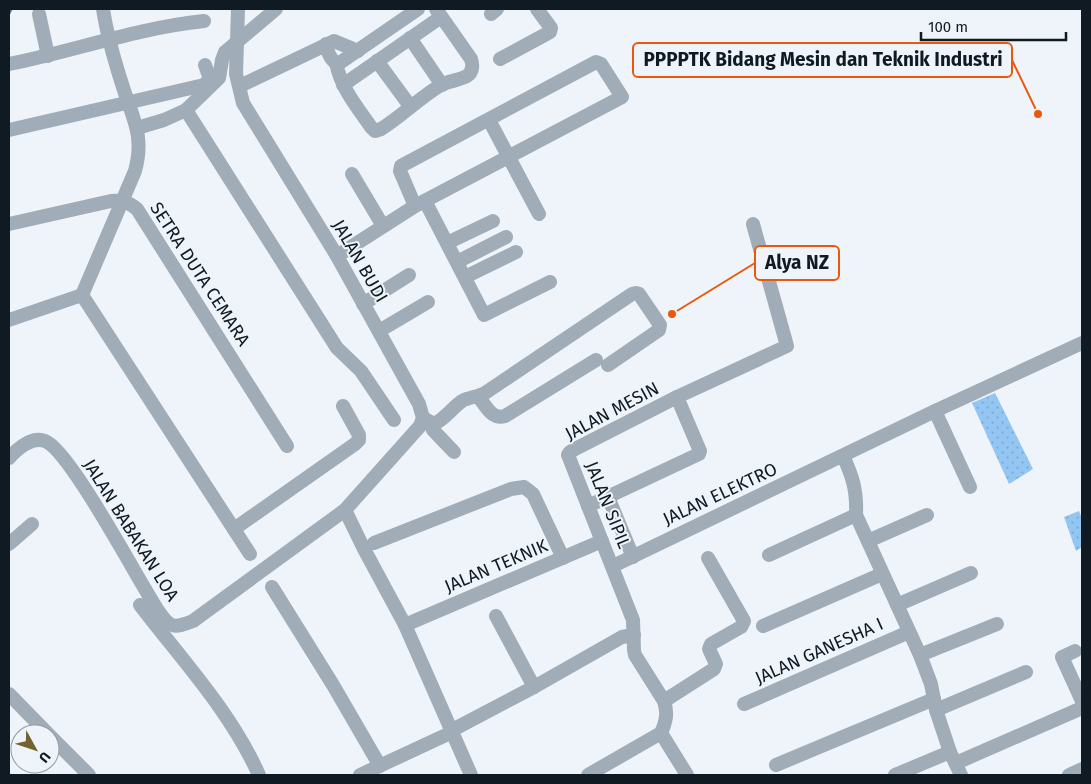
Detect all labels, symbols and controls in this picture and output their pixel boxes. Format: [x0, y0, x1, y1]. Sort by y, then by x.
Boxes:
scale bar [921, 10, 1066, 42]
text: 100 m [928, 18, 968, 36]
callout: PPPPTK Bidang Mesin dan Teknik Industri [633, 43, 1012, 77]
text: PPPPTK Bidang Mesin dan Teknik Industri [643, 48, 1003, 71]
street label: SETRA DUTA CEMARA [145, 198, 255, 351]
street label: JALAN BUDI [327, 216, 393, 306]
callout: Alya NZ [755, 246, 839, 280]
text: Alya NZ [764, 251, 829, 274]
street label: JALAN MESIN [561, 377, 663, 445]
street label: JALAN BABAKAN LOA [78, 455, 184, 606]
street label: JALAN SIPIL [581, 458, 635, 552]
street label: JALAN ELEKTRO [659, 458, 781, 530]
street label: JALAN TEKNIK [441, 534, 551, 598]
street label: JALAN GANESHA I [751, 613, 887, 689]
north arrow [10, 724, 60, 774]
text: U [35, 748, 54, 766]

